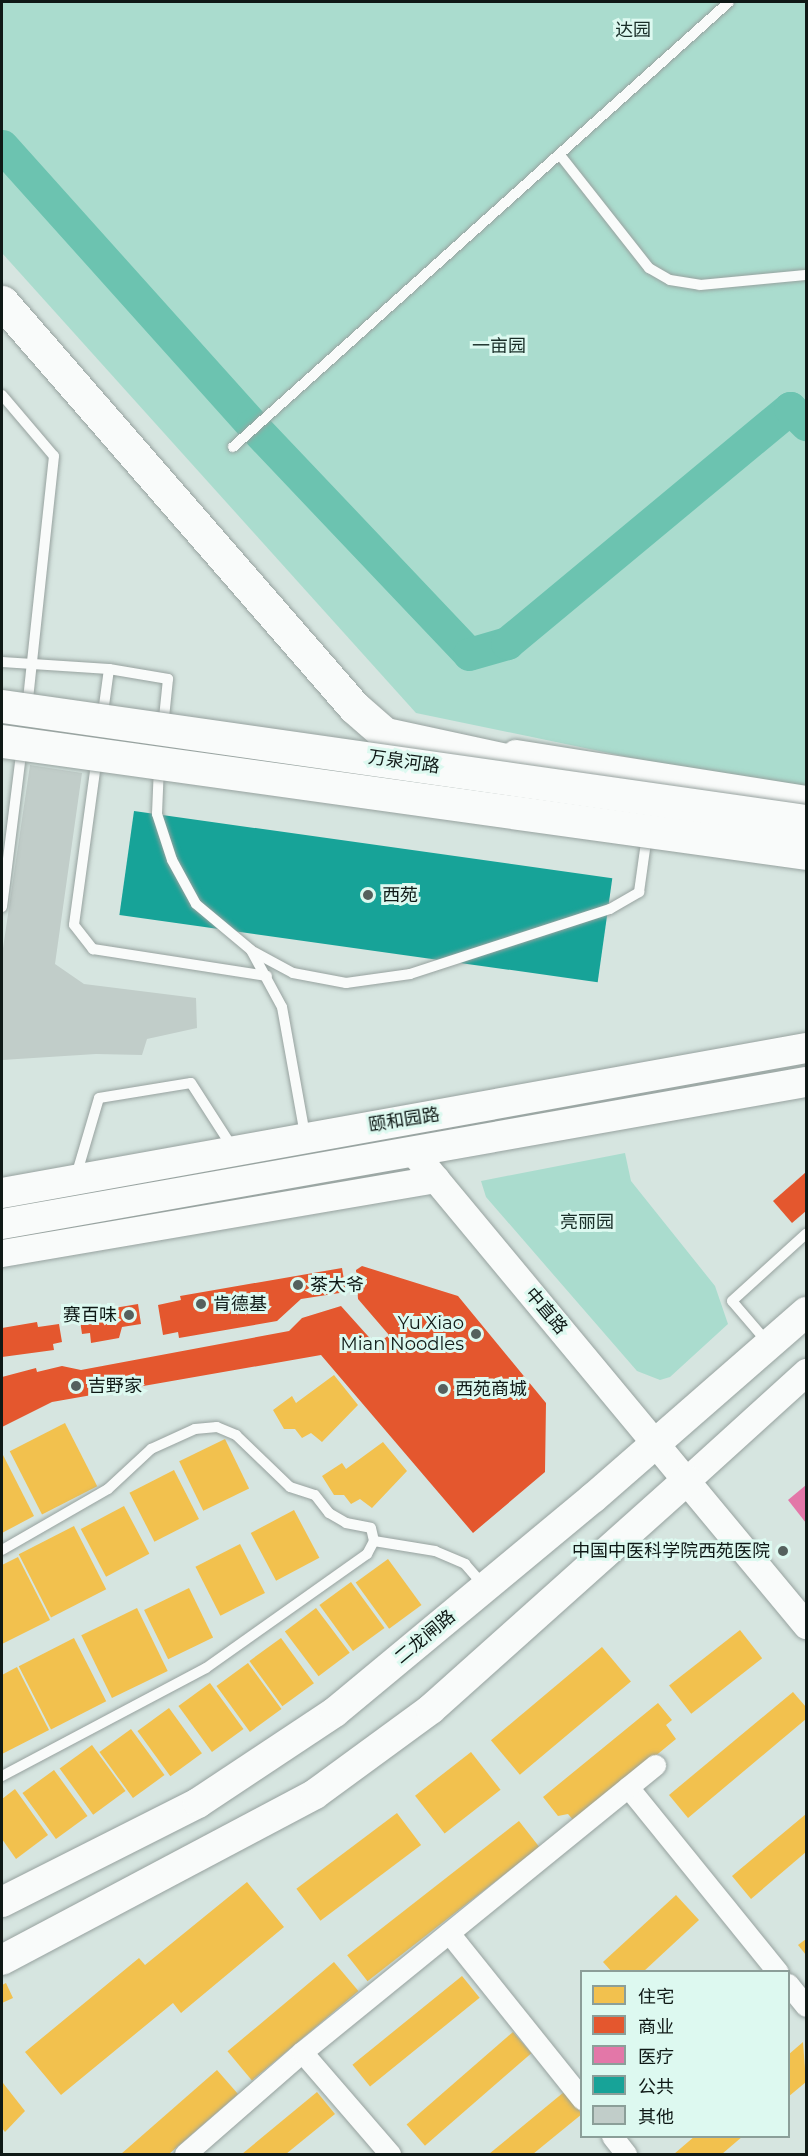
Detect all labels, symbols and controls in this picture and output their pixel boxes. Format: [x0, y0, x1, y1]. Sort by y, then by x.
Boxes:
park label: 达园 [615, 19, 651, 41]
park label: 一亩园 [472, 335, 526, 357]
street label: 万泉河路 [367, 746, 441, 778]
place label: 西苑 [382, 884, 418, 906]
marker: 西苑 [359, 886, 377, 904]
street label: 颐和园路 [367, 1104, 441, 1136]
park label: 亮丽园 [560, 1211, 614, 1233]
place label: 茶大爷 [310, 1274, 364, 1296]
marker: 茶大爷 [291, 1278, 305, 1292]
street label: 中直路 [520, 1283, 572, 1339]
place label: 肯德基 [213, 1293, 267, 1315]
marker: 肯德基 [194, 1297, 208, 1311]
place label: 赛百味 [63, 1304, 117, 1326]
marker: 赛百味 [122, 1308, 136, 1322]
place label: Yu Xiao Mian Noodles [341, 1313, 464, 1356]
marker: Yu Xiao Mian Noodles [469, 1327, 483, 1341]
place label: 吉野家 [88, 1375, 142, 1397]
place label: 西苑商城 [455, 1378, 527, 1400]
marker: 吉野家 [69, 1379, 83, 1393]
marker: 西苑商城 [436, 1382, 450, 1396]
place label: 中国中医科学院西苑医院 [572, 1540, 770, 1562]
marker: 中国中医科学院西苑医院 [774, 1542, 792, 1560]
street label: 二龙闸路 [390, 1606, 460, 1668]
legend [580, 1970, 790, 2138]
text: 住宅 [638, 1986, 674, 2008]
text: 商业 [638, 2016, 674, 2038]
text: 医疗 [638, 2046, 674, 2068]
text: 公共 [638, 2076, 674, 2098]
text: 其他 [638, 2106, 674, 2128]

